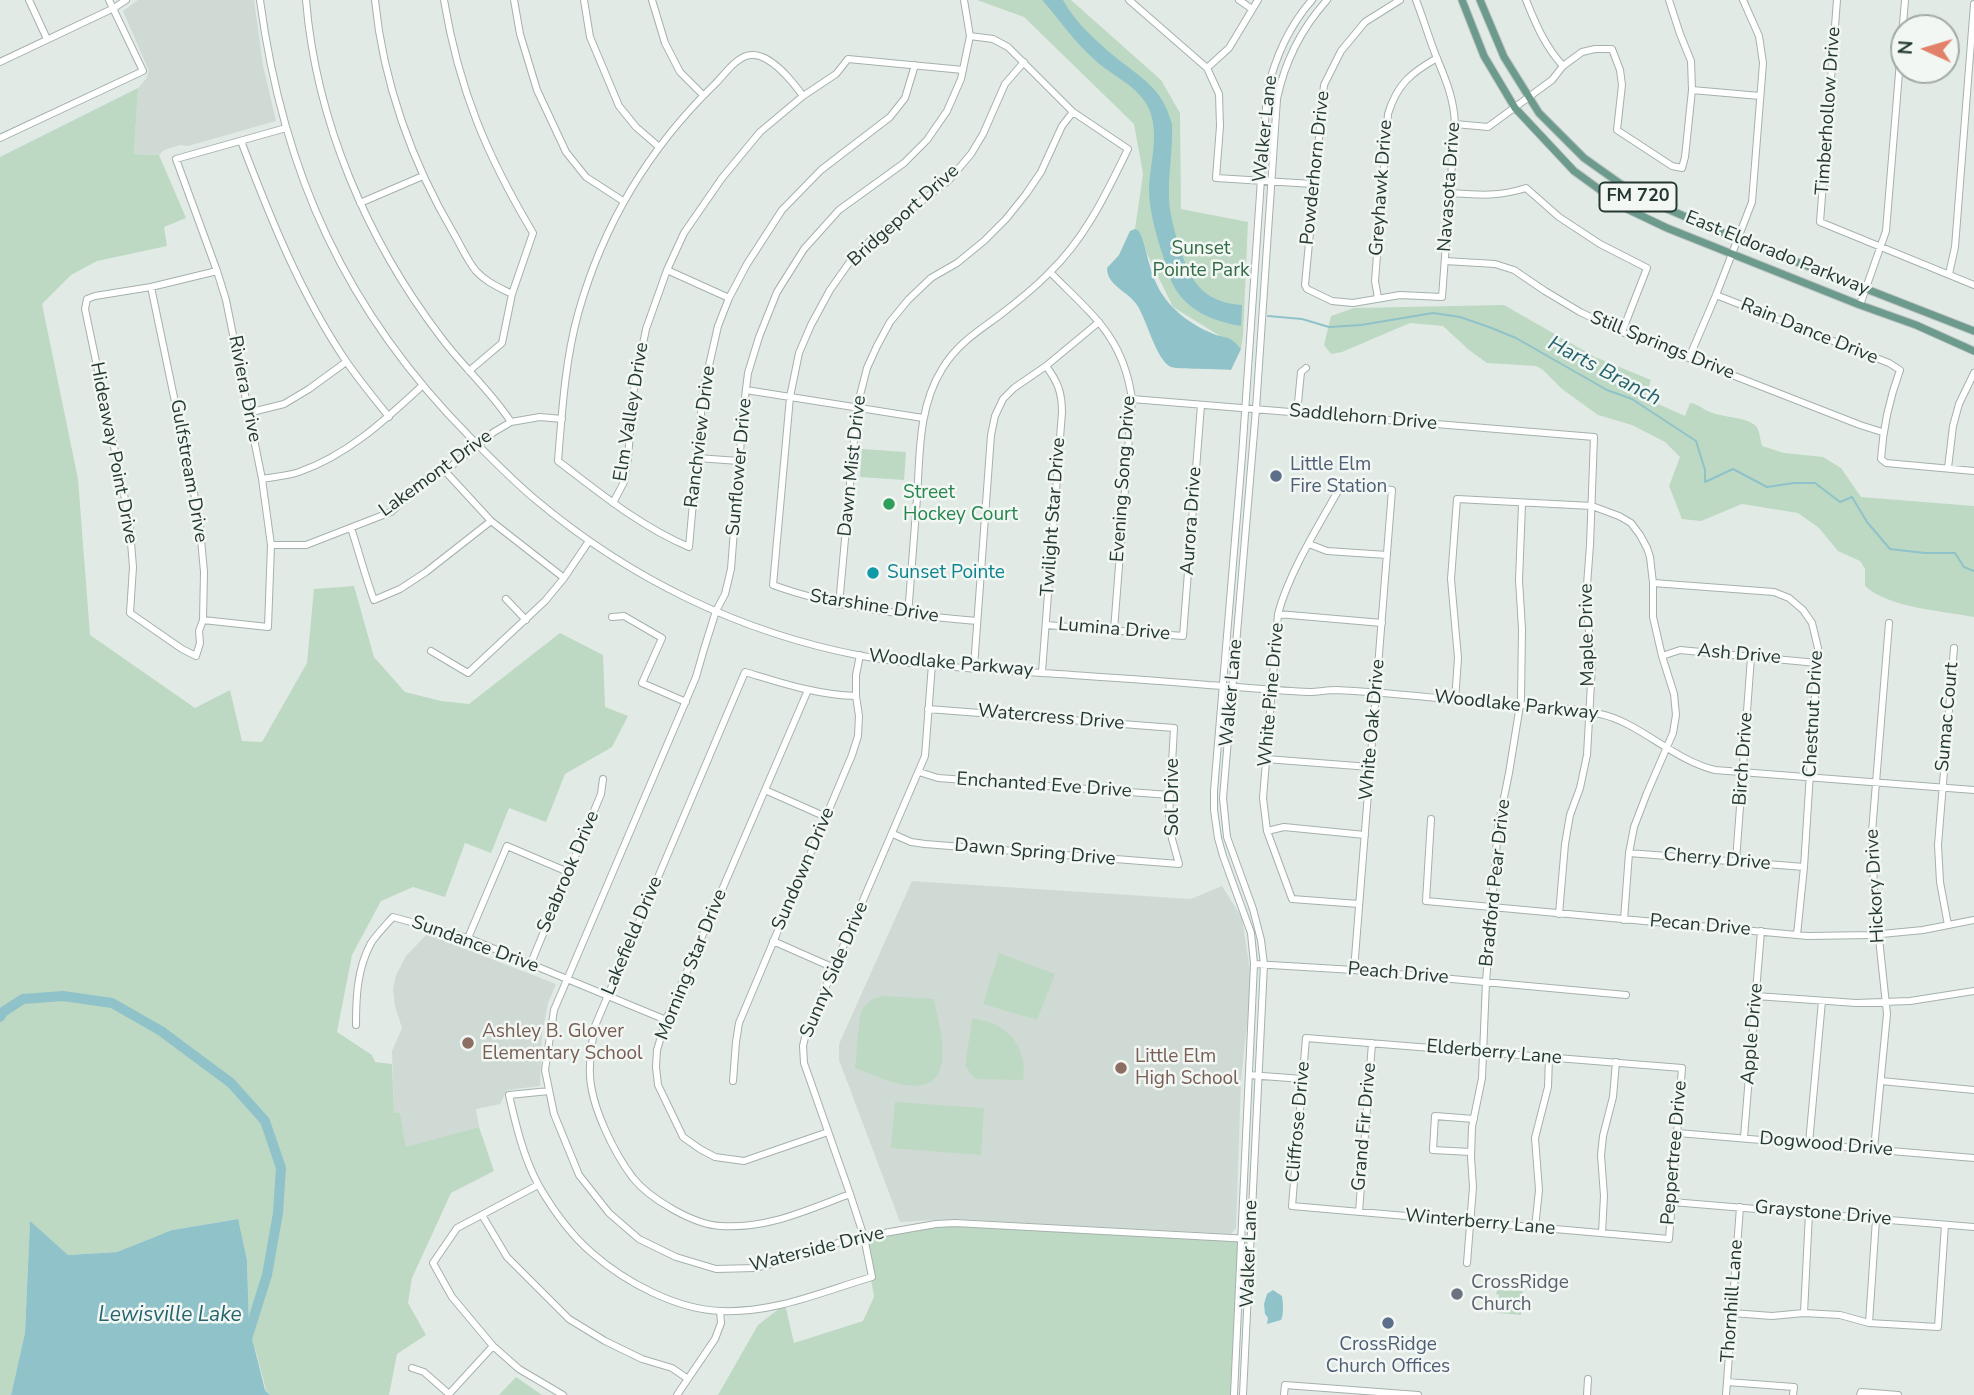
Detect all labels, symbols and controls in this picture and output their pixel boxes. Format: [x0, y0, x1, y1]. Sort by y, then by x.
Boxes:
north arrow [1890, 14, 1960, 84]
street label: Timberhollow Drive [1812, 26, 1846, 196]
text: N [1893, 40, 1920, 56]
street label: Walker Lane [1249, 74, 1283, 184]
street label: Powderhorn Drive [1297, 90, 1335, 246]
street label: Greyhawk Drive [1366, 119, 1398, 257]
street label: Navasota Drive [1434, 121, 1466, 253]
street label: Bridgeport Drive [844, 160, 964, 272]
road number: FM 720 [1600, 182, 1676, 212]
street label: East Eldorado Parkway [1682, 207, 1872, 301]
park label: Sunset Pointe Park [1153, 238, 1249, 282]
street label: Rain Dance Drive [1737, 294, 1881, 370]
street label: Still Springs Drive [1586, 307, 1738, 385]
water label: Harts Branch [1543, 332, 1665, 412]
street label: Riviera Drive [222, 334, 266, 444]
street label: Elm Valley Drive [610, 341, 654, 483]
street label: Hideaway Point Drive [84, 360, 142, 546]
street label: Ranchview Drive [681, 365, 721, 509]
street label: Dawn Mist Drive [834, 394, 872, 538]
street label: Evening Song Drive [1107, 395, 1141, 563]
street label: Sunflower Drive [723, 397, 757, 537]
street label: Gulfstream Drive [164, 398, 212, 544]
street label: Saddlehorn Drive [1288, 400, 1438, 436]
street label: Lakemont Drive [375, 425, 497, 523]
street label: Twilight Star Drive [1037, 437, 1071, 597]
place label: Little Elm Fire Station [1290, 454, 1387, 498]
street label: Aurora Drive [1177, 466, 1207, 576]
marker: Little Elm Fire Station [1268, 468, 1284, 484]
place label: Street Hockey Court [903, 482, 1018, 526]
marker: Street Hockey Court [881, 496, 897, 512]
place label: Sunset Pointe [887, 562, 1005, 584]
marker: Sunset Pointe [865, 565, 881, 581]
street label: Maple Drive [1576, 583, 1600, 687]
street label: Starshine Drive [808, 586, 940, 628]
street label: Lumina Drive [1057, 614, 1171, 646]
street label: White Pine Drive [1254, 622, 1290, 768]
street label: Walker Lane [1216, 638, 1248, 748]
street label: Ash Drive [1696, 640, 1782, 670]
street label: Woodlake Parkway [868, 645, 1034, 683]
street label: Chestnut Drive [1799, 650, 1829, 778]
street label: White Oak Drive [1355, 658, 1391, 802]
street label: Sumac Court [1932, 661, 1964, 773]
street label: Woodlake Parkway [1433, 686, 1599, 726]
street label: Watercress Drive [977, 700, 1125, 736]
street label: Birch Drive [1729, 712, 1759, 806]
street label: Sol Drive [1162, 758, 1184, 836]
street label: Enchanted Eve Drive [956, 769, 1132, 803]
street label: Bradford Pear Drive [1476, 798, 1516, 968]
street label: Sundown Drive [768, 804, 840, 934]
street label: Seabrook Drive [533, 808, 605, 936]
street label: Hickory Drive [1862, 828, 1890, 944]
street label: Dawn Spring Drive [954, 835, 1116, 871]
street label: Cherry Drive [1662, 844, 1772, 876]
street label: Lakefield Drive [598, 873, 668, 999]
street label: Morning Star Drive [651, 886, 733, 1044]
street label: Sunny Side Drive [796, 898, 874, 1042]
street label: Pecan Drive [1649, 910, 1751, 942]
street label: Sundance Drive [408, 911, 542, 979]
street label: Peach Drive [1347, 958, 1449, 990]
street label: Apple Drive [1737, 982, 1769, 1086]
place label: Ashley B. Glover Elementary School [482, 1021, 643, 1065]
marker: Ashley B. Glover Elementary School [460, 1035, 476, 1051]
street label: Elderberry Lane [1425, 1036, 1563, 1070]
place label: Little Elm High School [1135, 1046, 1239, 1090]
marker: Little Elm High School [1113, 1060, 1129, 1076]
street label: Cliffrose Drive [1282, 1060, 1316, 1184]
street label: Grand Fir Drive [1348, 1062, 1382, 1192]
street label: Peppertree Drive [1657, 1080, 1693, 1226]
street label: Dogwood Drive [1758, 1128, 1894, 1162]
street label: Graystone Drive [1754, 1197, 1892, 1231]
street label: Walker Lane [1237, 1200, 1263, 1308]
street label: Winterberry Lane [1404, 1205, 1556, 1241]
street label: Waterside Drive [747, 1222, 887, 1278]
street label: Thornhill Lane [1717, 1239, 1749, 1363]
place label: CrossRidge Church [1471, 1272, 1569, 1316]
marker: CrossRidge Church [1449, 1286, 1465, 1302]
water label: Lewisville Lake [98, 1303, 242, 1329]
marker: CrossRidge Church Offices [1380, 1315, 1396, 1331]
place label: CrossRidge Church Offices [1326, 1334, 1450, 1378]

